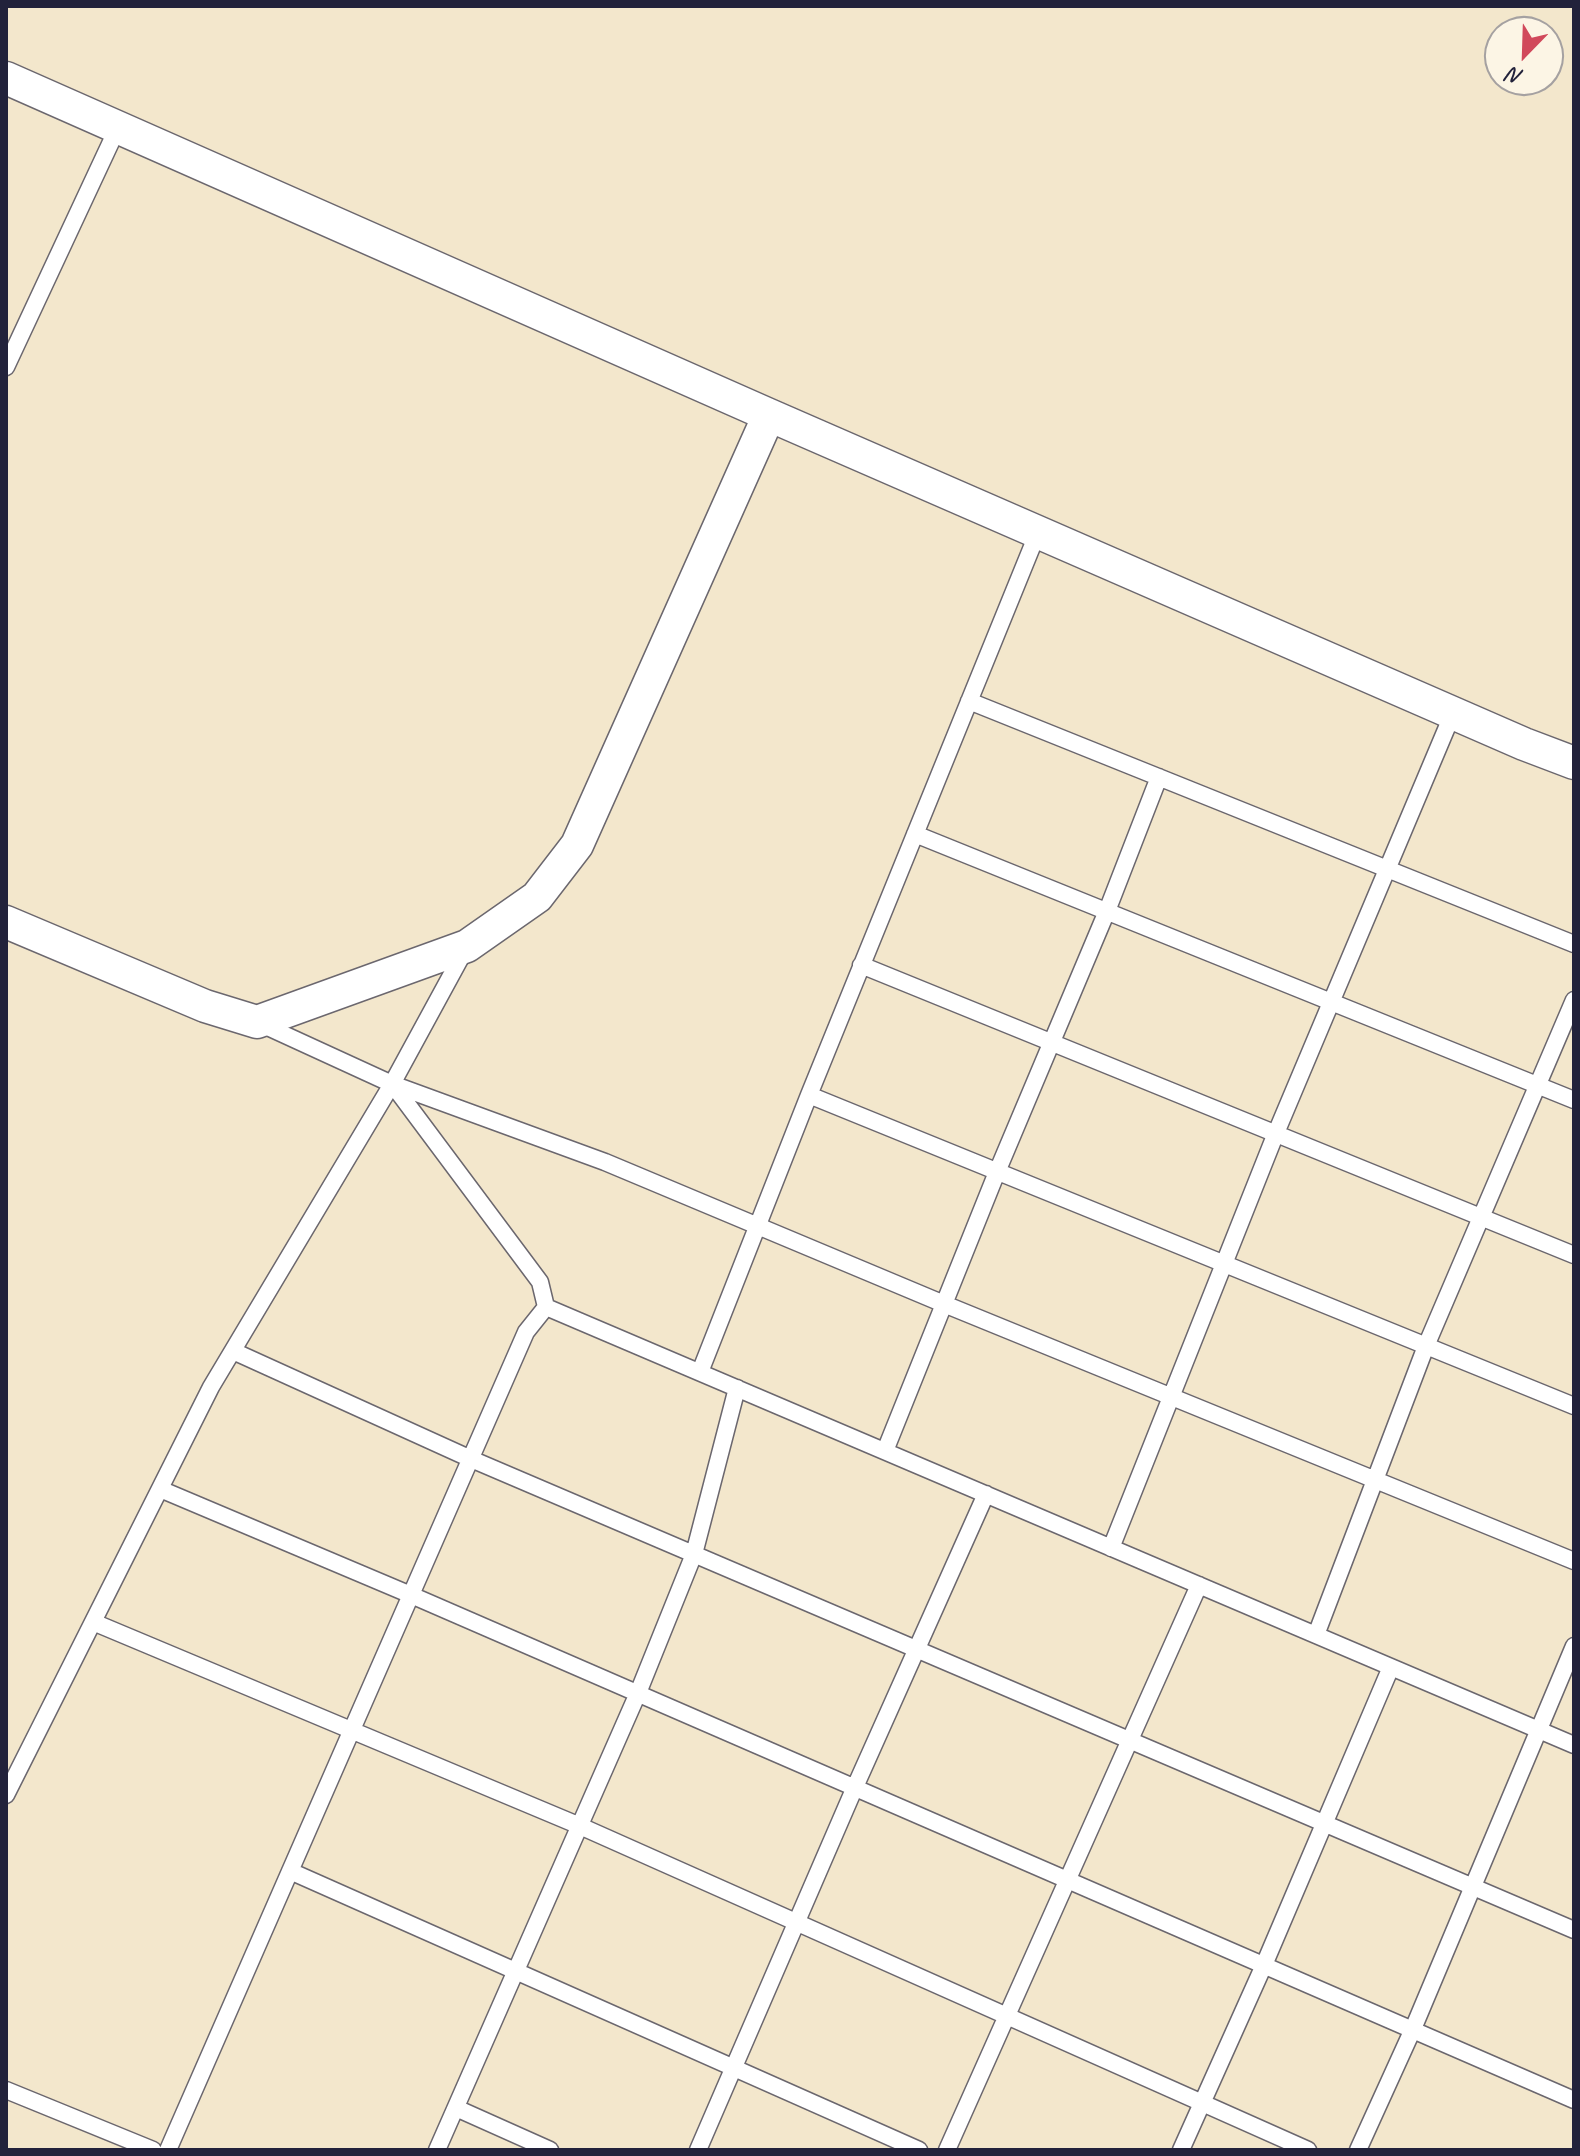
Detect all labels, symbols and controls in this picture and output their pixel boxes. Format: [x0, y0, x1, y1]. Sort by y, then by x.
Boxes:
north arrow [1484, 16, 1564, 96]
text: N [1504, 61, 1527, 92]

